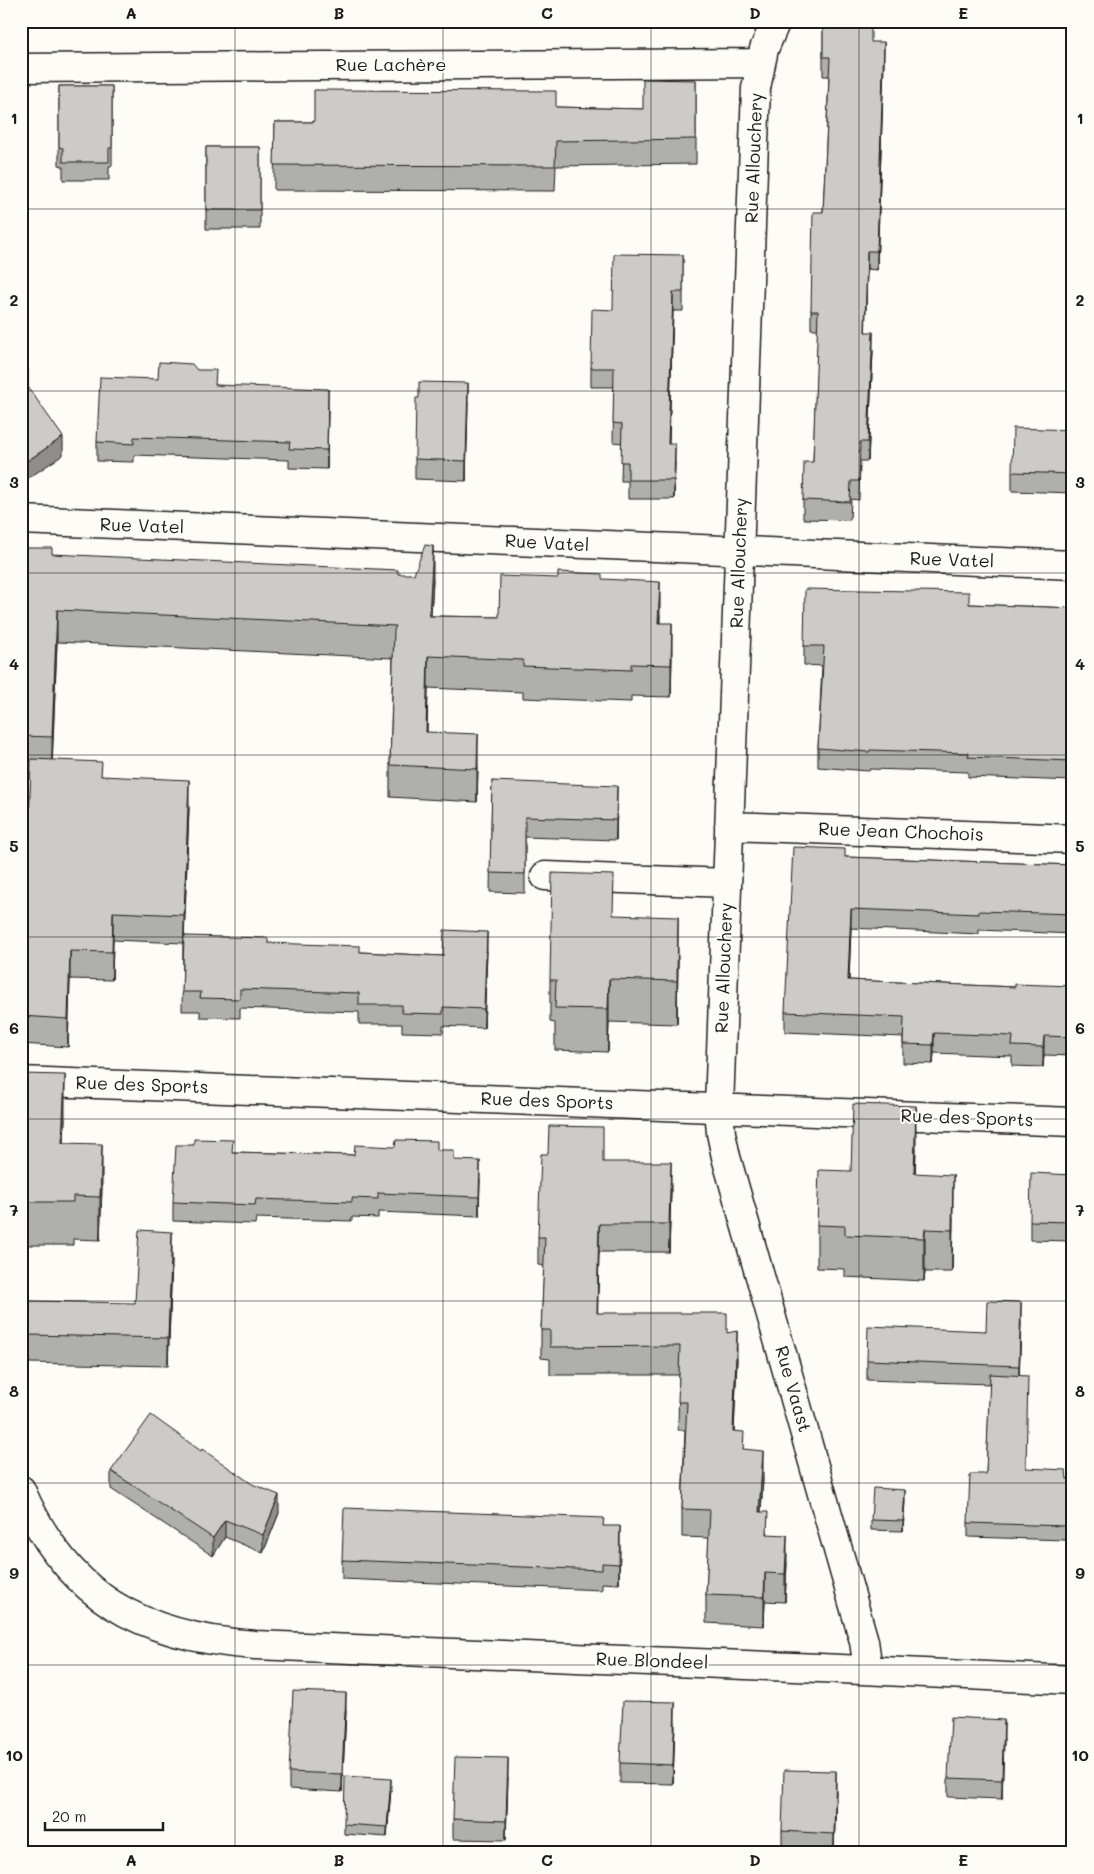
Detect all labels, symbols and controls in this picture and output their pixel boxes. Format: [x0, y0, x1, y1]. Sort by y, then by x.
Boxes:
text: A [125, 2, 137, 23]
text: B [334, 2, 344, 23]
text: C [541, 2, 553, 23]
text: D [749, 2, 761, 23]
text: E [958, 2, 968, 23]
street label: Rue Lachère [335, 52, 447, 76]
street label: Rue Allouchery [739, 92, 767, 224]
text: 1 [10, 107, 18, 128]
text: 1 [1076, 107, 1084, 128]
text: 2 [10, 289, 19, 310]
text: 2 [1076, 289, 1085, 310]
text: 3 [9, 471, 19, 492]
text: 3 [1075, 471, 1085, 492]
street label: Rue Allouchery [724, 497, 752, 629]
street label: Rue Vatel [99, 512, 185, 538]
street label: Rue Vatel [504, 528, 590, 556]
street label: Rue Vatel [909, 546, 995, 572]
text: 4 [9, 653, 19, 674]
text: 4 [1075, 653, 1085, 674]
street label: Rue Jean Chochois [818, 816, 984, 846]
text: 5 [9, 835, 19, 856]
text: 5 [1075, 835, 1085, 856]
street label: Rue Allouchery [709, 902, 737, 1034]
text: 6 [9, 1017, 19, 1038]
text: 6 [1075, 1017, 1085, 1038]
street label: Rue des Sports [75, 1070, 209, 1098]
street label: Rue des Sports [480, 1086, 614, 1114]
street label: Rue des Sports [900, 1103, 1034, 1131]
text: 7 [10, 1199, 19, 1220]
text: 7 [1076, 1199, 1085, 1220]
street label: Rue Vaast [770, 1343, 818, 1435]
text: 8 [9, 1380, 19, 1401]
text: 8 [1075, 1380, 1085, 1401]
text: 9 [9, 1562, 19, 1583]
text: 9 [1075, 1562, 1085, 1583]
street label: Rue Blondeel [595, 1646, 709, 1674]
text: 10 [5, 1744, 23, 1765]
text: 10 [1071, 1744, 1089, 1765]
scale bar [45, 1799, 162, 1831]
text: 20 m [52, 1806, 86, 1826]
text: A [125, 1849, 137, 1870]
text: B [334, 1849, 344, 1870]
text: C [541, 1849, 553, 1870]
text: D [749, 1849, 761, 1870]
text: E [958, 1849, 968, 1870]

